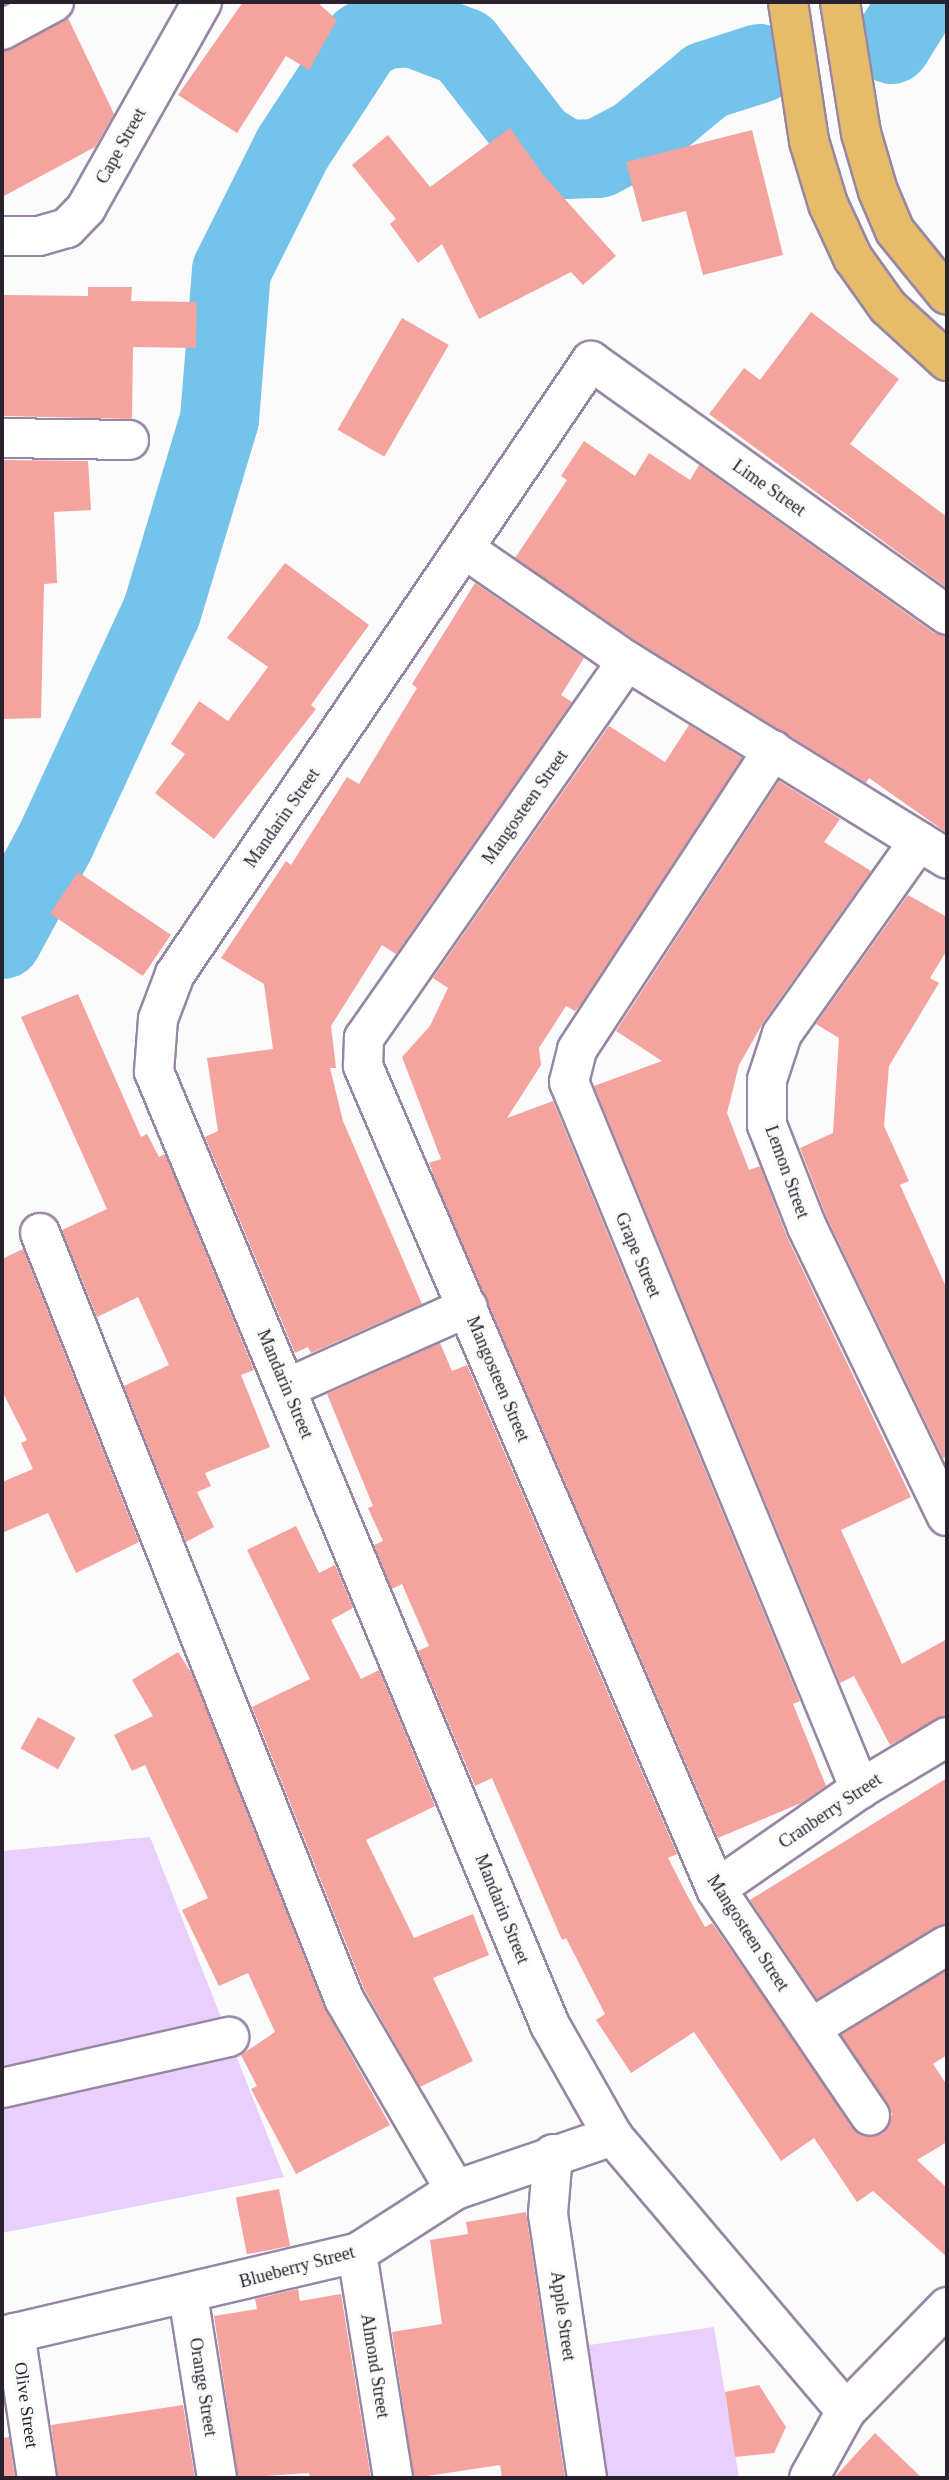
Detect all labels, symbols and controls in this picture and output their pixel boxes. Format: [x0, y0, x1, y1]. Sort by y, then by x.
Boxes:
street label: Cape Street [91, 104, 151, 188]
street label: Lime Street [728, 455, 810, 521]
street label: Mangosteen Street [478, 746, 572, 868]
street label: Mandarin Street [240, 764, 324, 872]
street label: Lemon Street [760, 1123, 814, 1221]
street label: Grape Street [610, 1209, 666, 1301]
street label: Mangosteen Street [462, 1313, 534, 1445]
street label: Mandarin Street [252, 1326, 318, 1442]
street label: Cranberry Street [774, 1769, 886, 1853]
street label: Mandarin Street [470, 1851, 534, 1967]
street label: Mangosteen Street [702, 1871, 794, 1995]
street label: Blueberry Street [237, 2241, 357, 2293]
street label: Apple Street [546, 2270, 580, 2362]
street label: Almond Street [356, 2312, 394, 2420]
street label: Orange Street [185, 2336, 221, 2438]
street label: Olive Street [9, 2361, 43, 2449]

